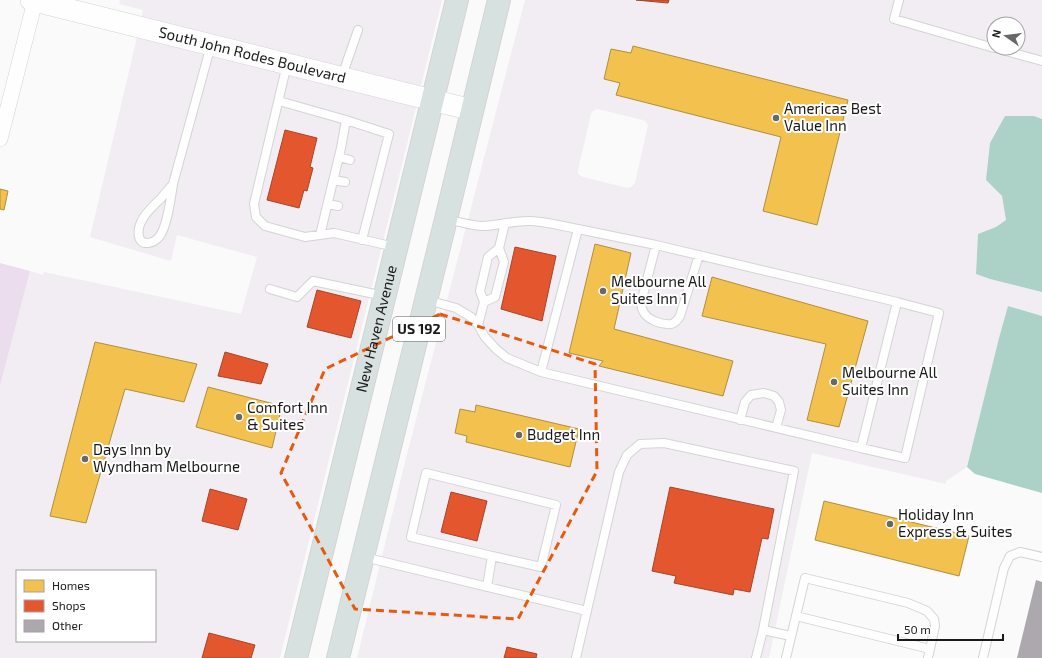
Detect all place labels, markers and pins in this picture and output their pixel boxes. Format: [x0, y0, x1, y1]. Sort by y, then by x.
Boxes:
place label: Americas Best Value Inn [784, 99, 882, 134]
marker: Americas Best Value Inn [771, 113, 781, 123]
place label: Melbourne All Suites Inn 1 [611, 272, 707, 307]
marker: Melbourne All Suites Inn 1 [598, 286, 608, 296]
place label: Melbourne All Suites Inn [842, 363, 938, 398]
marker: Melbourne All Suites Inn [829, 377, 839, 387]
place label: Comfort Inn & Suites [247, 398, 328, 433]
marker: Comfort Inn & Suites [234, 412, 244, 422]
place label: Budget Inn [527, 425, 600, 443]
marker: Budget Inn [514, 430, 524, 440]
place label: Days Inn by Wyndham Melbourne [93, 440, 240, 475]
marker: Days Inn by Wyndham Melbourne [80, 454, 90, 464]
place label: Holiday Inn Express & Suites [898, 505, 1012, 540]
marker: Holiday Inn Express & Suites [885, 519, 895, 529]

